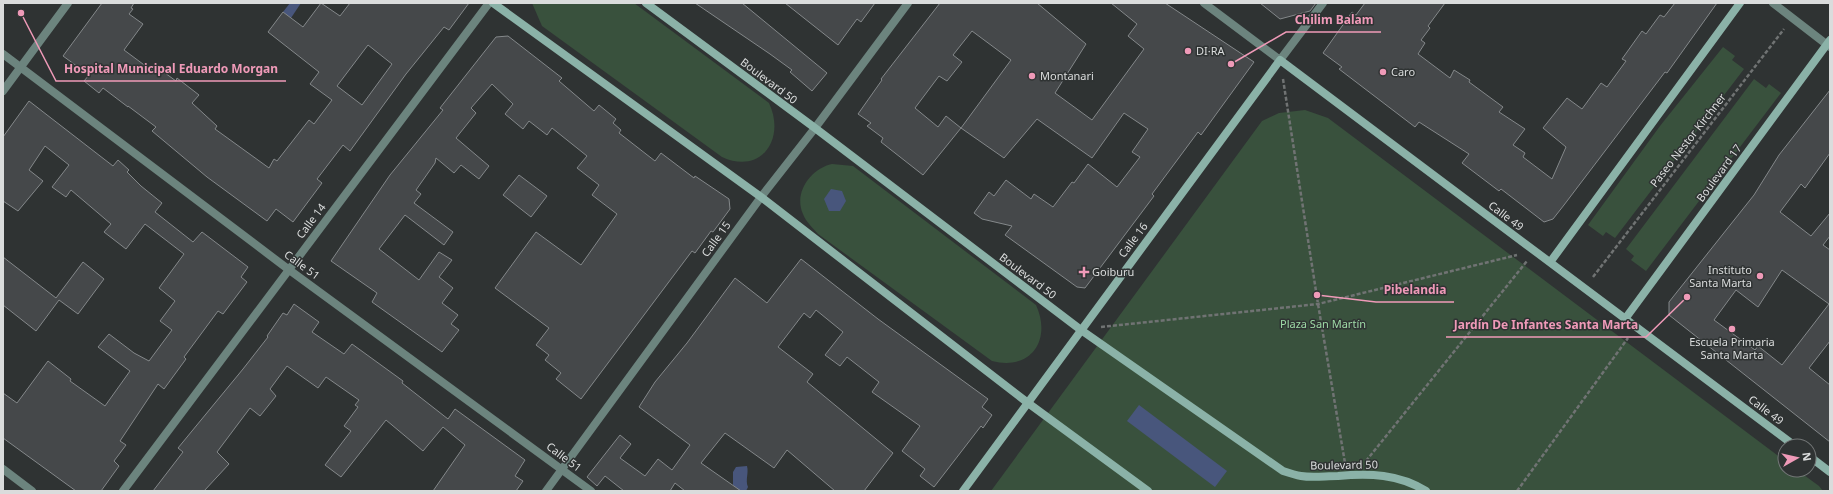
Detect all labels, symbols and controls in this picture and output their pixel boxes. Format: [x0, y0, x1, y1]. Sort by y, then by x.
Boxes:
callout: Chilim Balam [1286, 8, 1381, 32]
text: Chilim Balam [1295, 11, 1373, 28]
place label: DI·RA [1196, 43, 1226, 58]
marker: DI·RA [1183, 46, 1193, 56]
street label: Boulevard 50 [738, 54, 801, 107]
callout: Hospital Municipal Eduardo Morgan [56, 57, 286, 81]
text: Hospital Municipal Eduardo Morgan [64, 60, 278, 77]
place label: Caro [1391, 64, 1415, 79]
marker: Caro [1378, 67, 1388, 77]
place label: Montanari [1040, 68, 1094, 83]
marker: Montanari [1027, 71, 1037, 81]
street label: Paseo Nestor Kirchner [1646, 89, 1729, 190]
street label: Boulevard 17 [1693, 141, 1745, 205]
street label: Calle 49 [1486, 197, 1527, 234]
street label: Calle 14 [292, 199, 329, 241]
street label: Calle 15 [698, 218, 734, 259]
street label: Calle 16 [1114, 219, 1151, 260]
street label: Calle 51 [282, 247, 323, 283]
street label: Boulevard 50 [997, 249, 1060, 302]
place label: Instituto Santa Marta [1689, 262, 1752, 290]
place label: Goiburu [1092, 264, 1134, 279]
marker: Goiburu [1079, 267, 1089, 277]
marker: Instituto Santa Marta [1755, 271, 1765, 281]
callout: Pibelandia [1376, 278, 1454, 302]
text: Pibelandia [1384, 281, 1446, 298]
callout: Jardín De Infantes Santa Marta [1446, 313, 1646, 337]
park label: Plaza San Martín [1280, 316, 1366, 331]
text: Jardín De Infantes Santa Marta [1453, 316, 1638, 333]
marker: Escuela Primaria Santa Marta [1727, 324, 1737, 334]
place label: Escuela Primaria Santa Marta [1689, 334, 1775, 362]
street label: Calle 49 [1746, 391, 1787, 428]
street label: Calle 51 [544, 438, 585, 475]
north arrow [1777, 438, 1817, 478]
text: N [1799, 451, 1815, 462]
street label: Boulevard 50 [1310, 456, 1378, 473]

